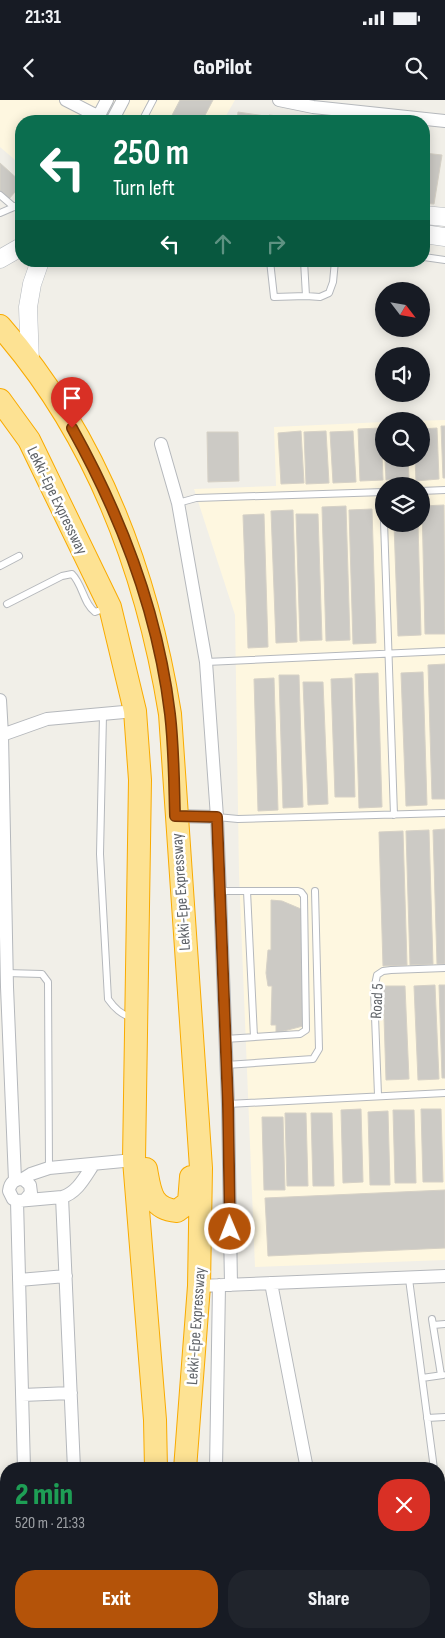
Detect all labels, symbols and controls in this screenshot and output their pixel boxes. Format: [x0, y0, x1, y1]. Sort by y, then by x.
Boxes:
text: 21:31 [25, 6, 61, 29]
icon: back [15, 54, 43, 82]
text: GoPilot [193, 54, 252, 81]
icon: search [402, 54, 430, 82]
text: 250 m [113, 132, 189, 175]
icon: left [30, 135, 95, 200]
text: Turn left [113, 175, 175, 202]
icon: left [156, 230, 184, 258]
icon: ahead [209, 230, 237, 258]
icon: right [262, 230, 290, 258]
north arrow [375, 282, 430, 338]
map controls [375, 282, 430, 532]
button: sound [375, 347, 430, 402]
pin [51, 377, 93, 428]
icon: arrive [58, 384, 86, 412]
button: search [375, 412, 430, 467]
street label: Lekki-Epe Expressway [22, 444, 91, 558]
button: layers [375, 477, 430, 532]
street label: Lekki-Epe Expressway [168, 832, 195, 951]
street label: Road 5 [367, 983, 388, 1019]
position arrow [203, 1202, 255, 1254]
street label: Lekki-Epe Expressway [183, 1267, 210, 1386]
text: 2 min [15, 1477, 73, 1513]
button: close [378, 1479, 430, 1531]
text: 520 m · 21:33 [15, 1514, 85, 1533]
button: Exit [15, 1570, 218, 1628]
button: Share [228, 1570, 430, 1628]

